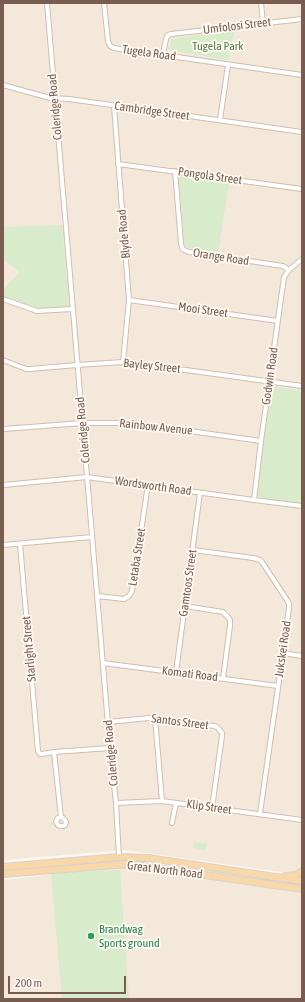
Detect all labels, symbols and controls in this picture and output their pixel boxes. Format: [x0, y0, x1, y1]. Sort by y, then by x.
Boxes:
street label: Umfolosi Street [202, 15, 272, 37]
park label: Tugela Park [192, 39, 244, 53]
street label: Tugela Road [121, 42, 177, 64]
street label: Coleridge Road [45, 73, 65, 141]
street label: Cambridge Street [114, 99, 190, 123]
street label: Pongola Street [177, 164, 243, 188]
street label: Blyde Road [115, 209, 133, 259]
street label: Orange Road [192, 245, 250, 269]
street label: Mooi Street [177, 299, 229, 321]
street label: Godwin Road [259, 346, 281, 406]
street label: Bayley Street [123, 356, 181, 376]
street label: Coleridge Road [73, 396, 93, 464]
street label: Rainbow Avenue [119, 416, 193, 438]
street label: Wordsworth Road [114, 473, 192, 499]
street label: Letaba Street [125, 527, 149, 587]
street label: Gamtoos Street [176, 549, 200, 617]
street label: Starlight Street [19, 616, 39, 682]
street label: Jukskei Road [272, 620, 294, 678]
street label: Komati Road [161, 663, 219, 685]
street label: Santos Street [151, 711, 209, 733]
street label: Coleridge Road [101, 719, 121, 787]
street label: Klip Street [185, 797, 233, 817]
street label: Great North Road [126, 858, 204, 882]
place label: Brandwag Sports ground [99, 922, 160, 950]
marker: Brandwag Sports ground [86, 931, 96, 941]
scale bar [10, 968, 128, 994]
text: 200 m [15, 976, 42, 990]

